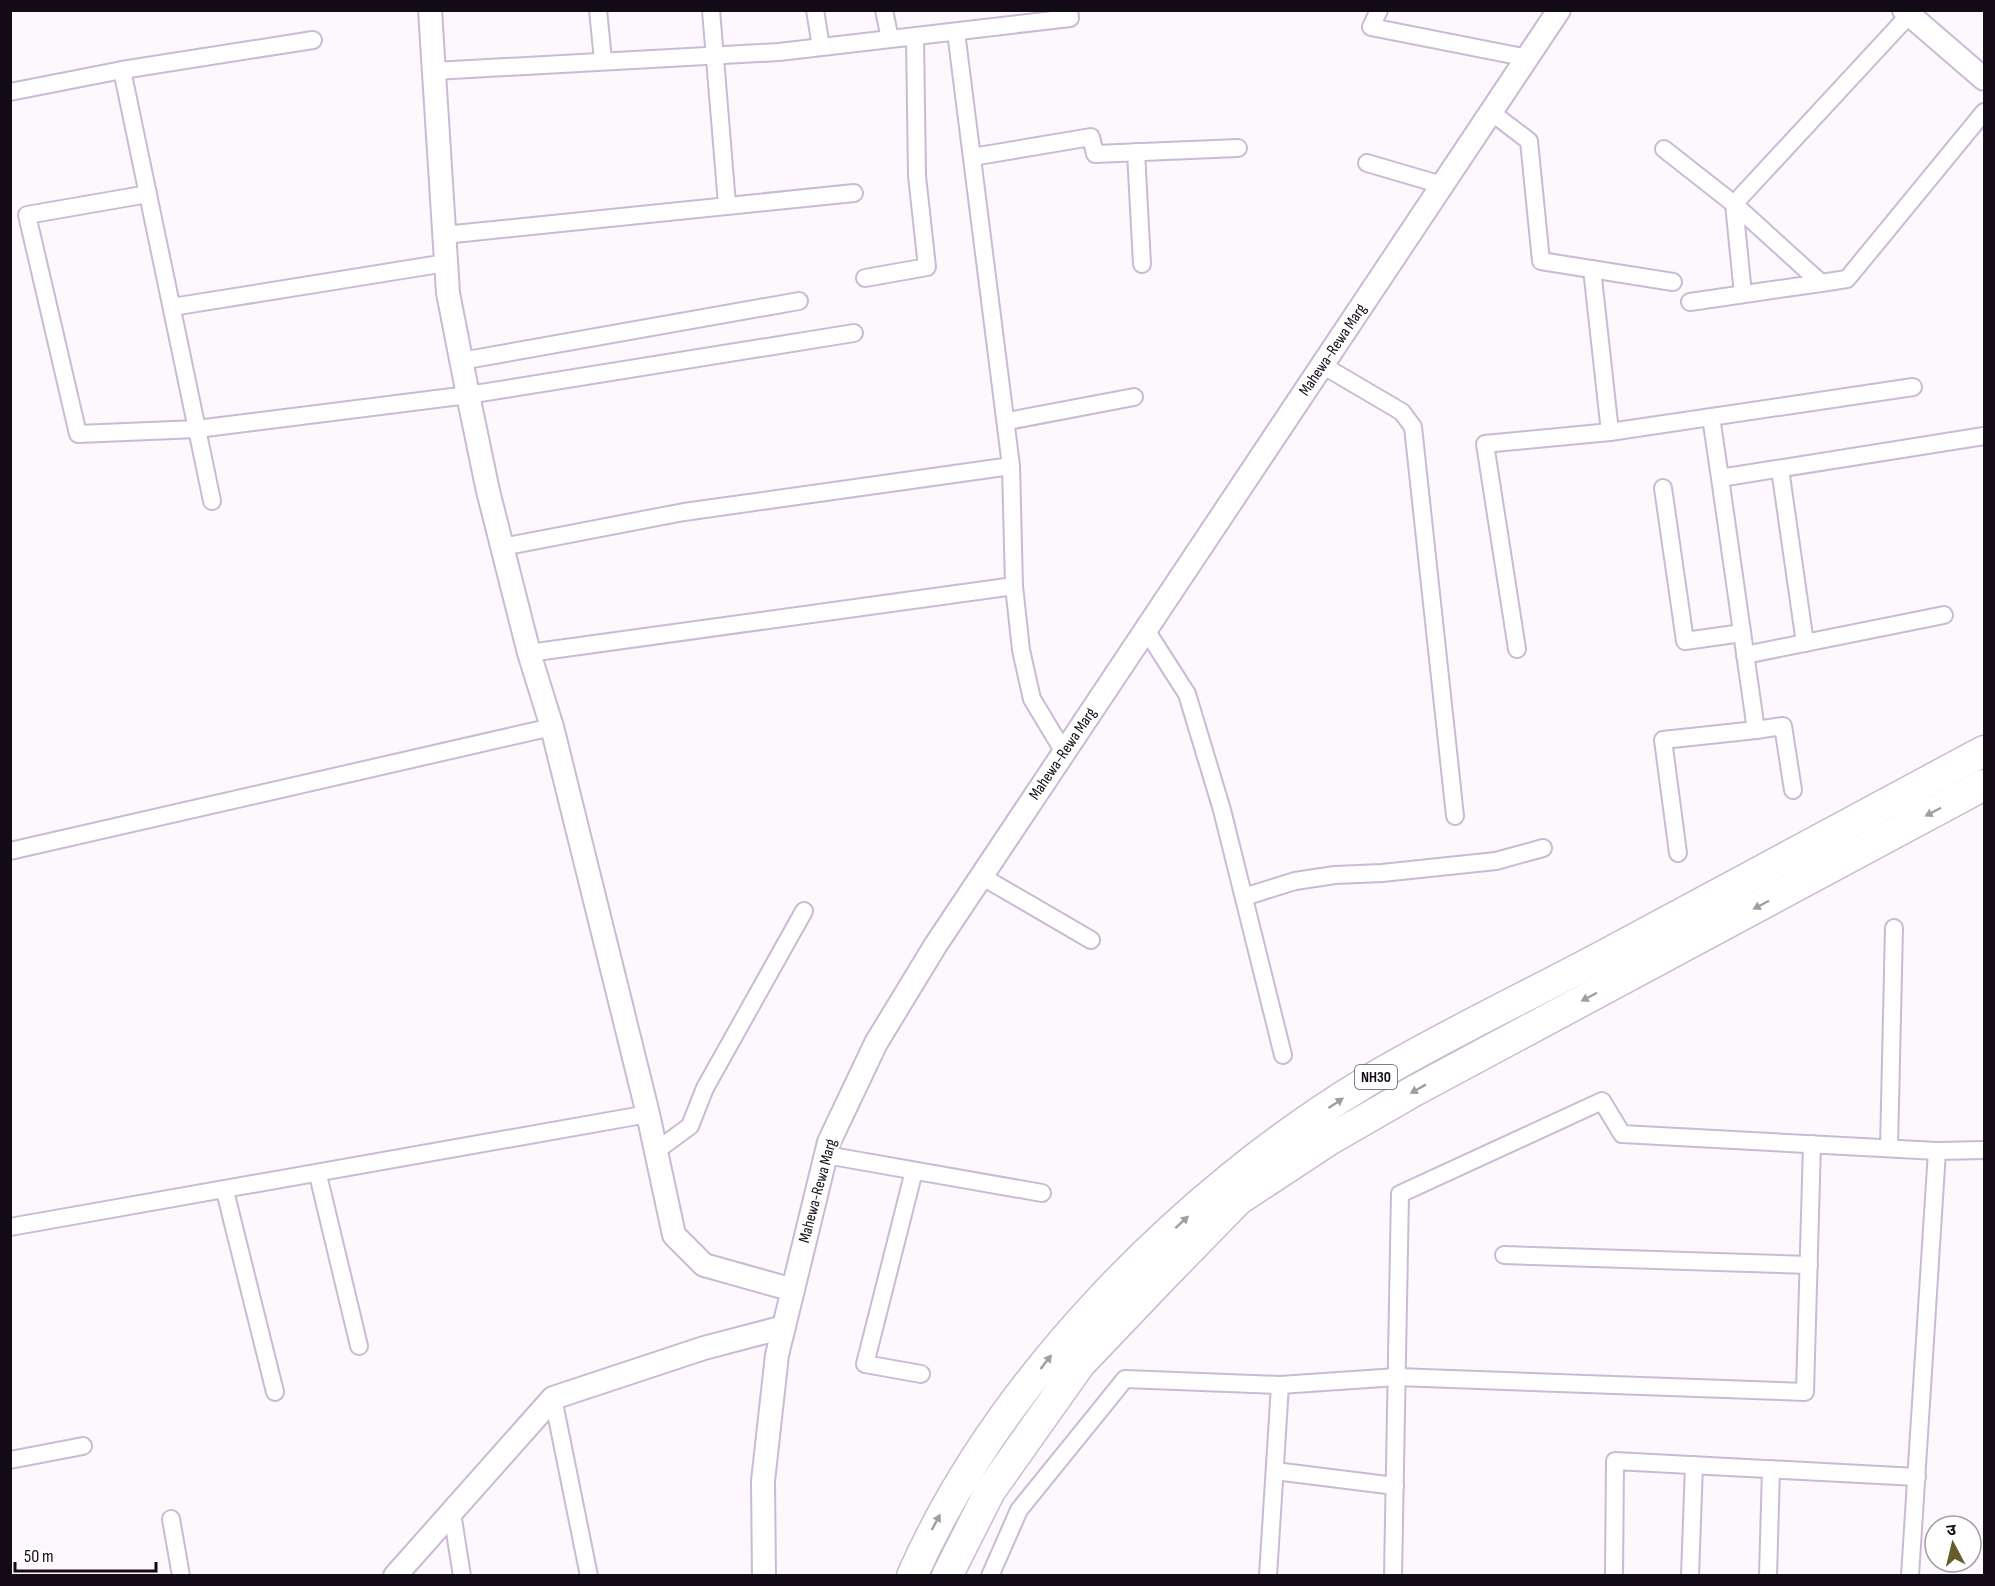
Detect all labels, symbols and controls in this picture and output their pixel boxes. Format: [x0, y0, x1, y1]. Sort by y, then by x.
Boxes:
street label: Mahewa-Rewa Marg [1295, 300, 1371, 400]
street label: Mahewa-Rewa Marg [1025, 704, 1101, 804]
one-way arrow [1924, 807, 1941, 817]
one-way arrow [1752, 900, 1769, 910]
one-way arrow [1581, 992, 1598, 1002]
road number: NH30 [1355, 1065, 1397, 1089]
one-way arrow [1409, 1084, 1426, 1094]
one-way arrow [1328, 1098, 1344, 1109]
street label: Mahewa-Rewa Marg [795, 1137, 841, 1245]
one-way arrow [1174, 1216, 1189, 1229]
one-way arrow [1040, 1354, 1053, 1370]
one-way arrow [931, 1514, 941, 1531]
north arrow [1923, 1514, 1983, 1574]
text: उ [1946, 1521, 1958, 1541]
scale bar [15, 1535, 156, 1573]
text: 50 m [24, 1546, 54, 1567]

